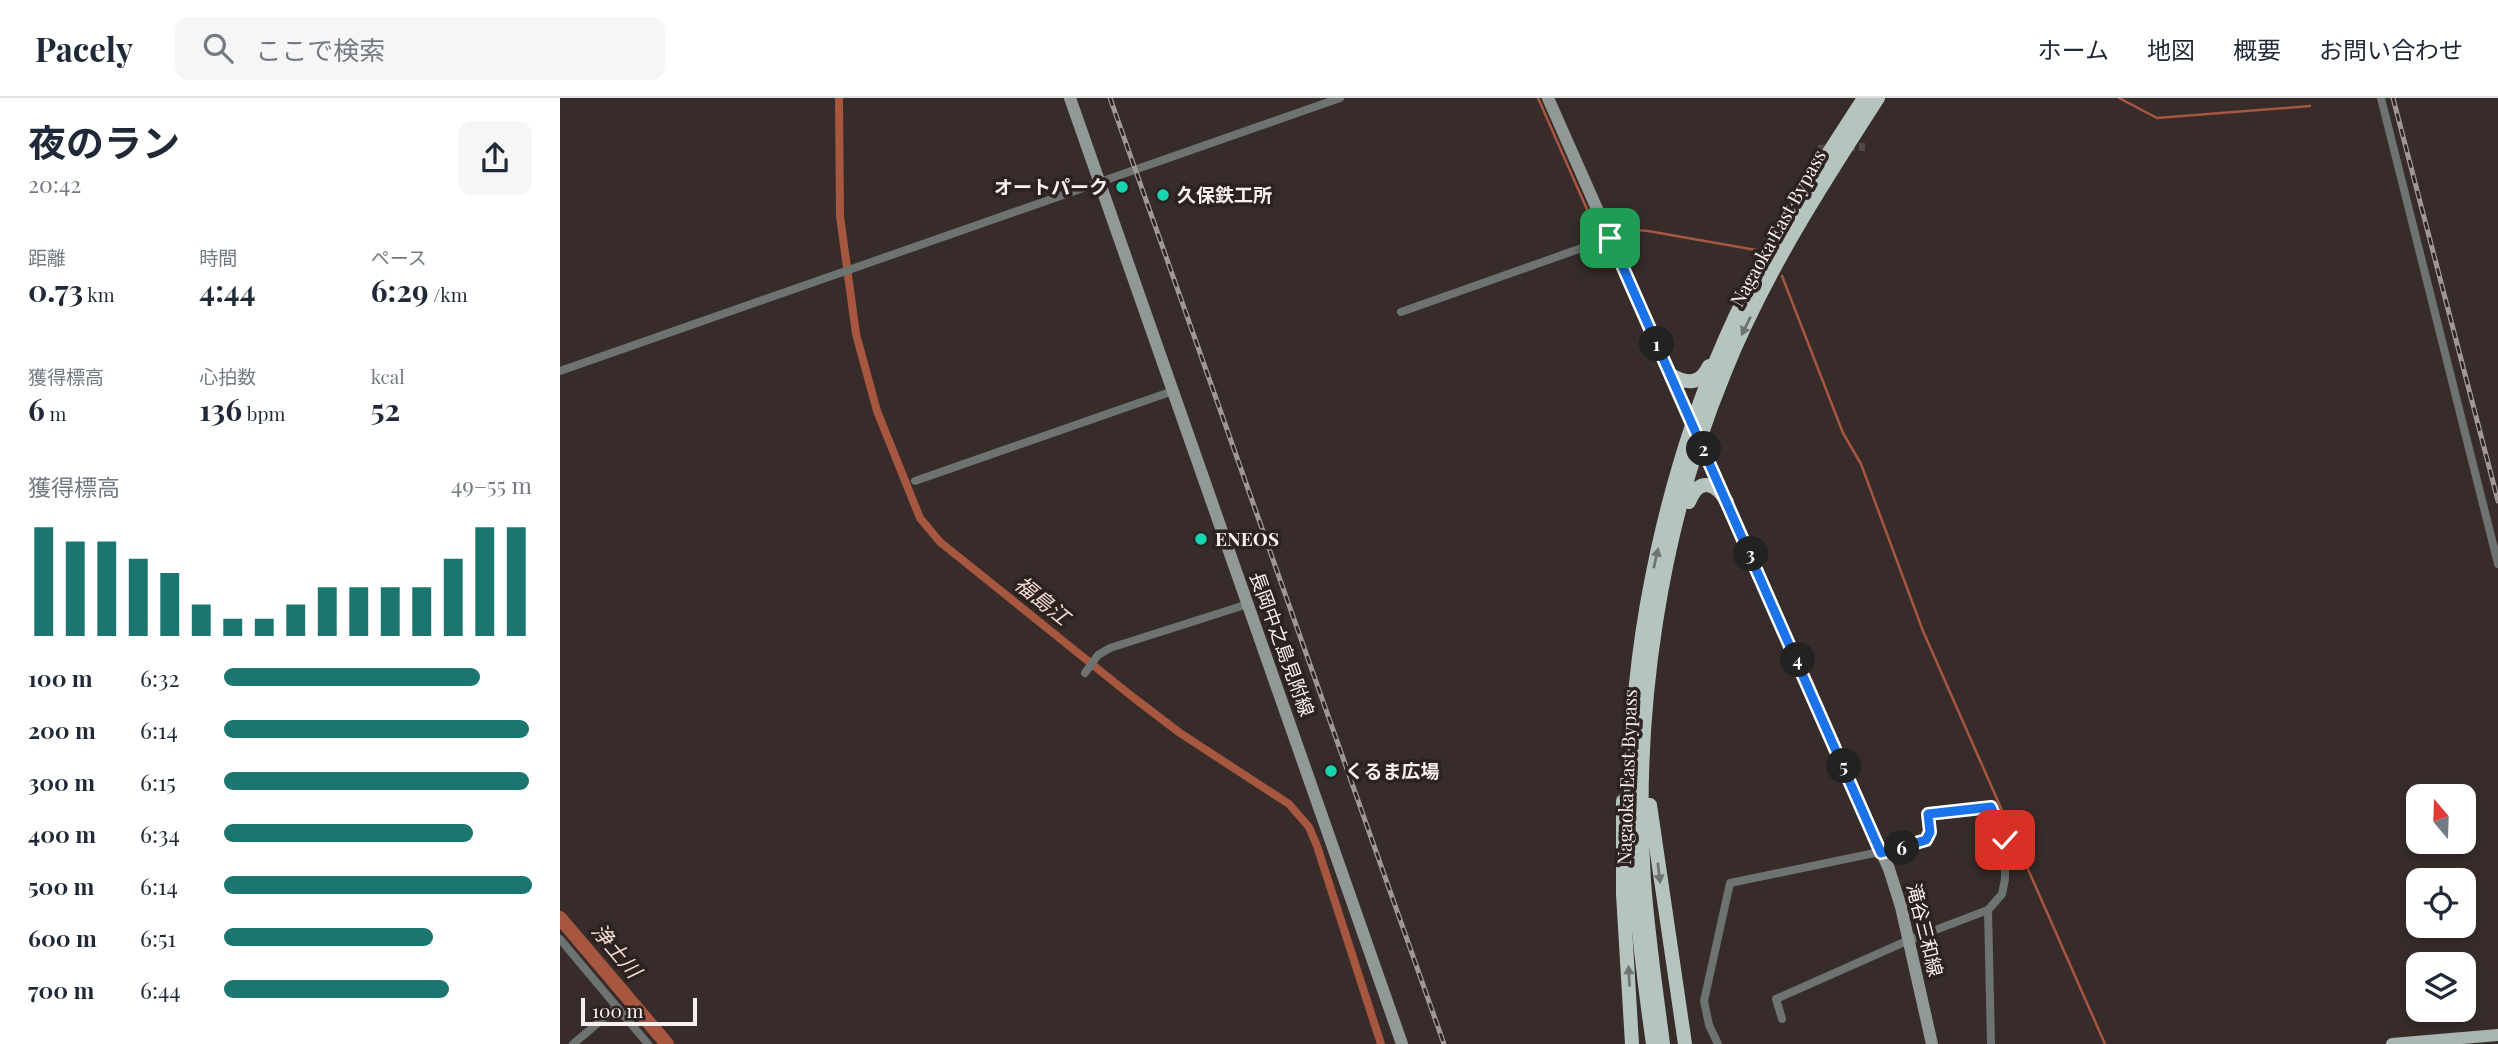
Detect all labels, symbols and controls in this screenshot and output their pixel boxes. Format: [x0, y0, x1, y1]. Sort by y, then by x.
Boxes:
search box [175, 17, 665, 80]
text: Pacely [35, 26, 133, 70]
icon: search [199, 29, 237, 67]
text: ここで検索 [255, 32, 385, 67]
text: ホーム [2038, 33, 2109, 65]
text: 地図 [2147, 33, 2195, 65]
text: 概要 [2233, 33, 2281, 65]
text: お問い合わせ [2319, 33, 2463, 65]
text: 夜のラン [28, 116, 180, 167]
button: share [458, 121, 532, 195]
street label: Nagaoka East Bypass [1723, 144, 1831, 311]
text: 20:42 [28, 168, 81, 199]
place label: オートパーク [994, 173, 1108, 199]
marker: オートパーク [1114, 179, 1130, 195]
place label: 久保鉄工所 [1177, 181, 1272, 207]
marker: 久保鉄工所 [1155, 187, 1171, 203]
pin [1580, 208, 1640, 268]
icon: arrive [1591, 219, 1629, 257]
text: 距離 [28, 244, 66, 270]
text: 時間 [199, 244, 237, 270]
text: ペース [371, 244, 427, 270]
text: 0.73 [28, 270, 83, 310]
text: 4:44 [199, 270, 256, 310]
text: 6:29 [371, 270, 428, 310]
text: km [83, 281, 115, 307]
text: /km [428, 281, 468, 307]
one-way arrow [1740, 316, 1751, 336]
pin: 1 [1640, 327, 1674, 362]
text: 1 [1653, 330, 1660, 356]
text: 獲得標高 [28, 363, 104, 389]
text: 心拍数 [199, 363, 256, 389]
text: kcal [371, 363, 405, 389]
text: 6 [28, 389, 45, 429]
text: 136 [199, 389, 242, 429]
text: 52 [371, 389, 400, 429]
text: m [45, 400, 66, 426]
text: bpm [242, 400, 285, 426]
pin: 2 [1686, 432, 1722, 466]
text: 2 [1699, 435, 1708, 461]
text: 49–55 m [451, 469, 532, 500]
text: 獲得標高 [28, 471, 120, 502]
place label: ENEOS [1215, 525, 1279, 551]
marker: ENEOS [1193, 531, 1209, 547]
pin: 3 [1734, 536, 1768, 572]
text: 3 [1746, 540, 1755, 566]
one-way arrow [1651, 547, 1662, 569]
street label: 長岡中之島見附線 [1245, 568, 1321, 720]
water label: 福島江 [1010, 569, 1078, 631]
pin: 4 [1780, 642, 1816, 678]
text: 4 [1792, 646, 1803, 672]
text: 100 m [28, 662, 93, 693]
text: 6:32 [140, 662, 179, 693]
street label: Nagaoka East Bypass [1610, 689, 1642, 865]
text: 200 m [28, 714, 96, 745]
text: 6:14 [140, 714, 178, 745]
pin: 5 [1826, 748, 1862, 784]
text: 5 [1839, 752, 1848, 778]
place label: くるま広場 [1345, 757, 1440, 783]
marker: くるま広場 [1323, 763, 1339, 779]
text: 300 m [28, 766, 95, 797]
text: 6:15 [140, 766, 176, 797]
north arrow [2406, 784, 2476, 854]
map controls [2406, 784, 2476, 1022]
pin [1975, 810, 2035, 870]
text: 400 m [28, 818, 96, 849]
text: 6:34 [140, 818, 180, 849]
icon: check [1986, 821, 2024, 859]
pin: 6 [1884, 830, 1920, 866]
text: 6 [1896, 834, 1907, 860]
one-way arrow [1653, 862, 1664, 884]
button: locate [2406, 868, 2476, 938]
text: 500 m [28, 870, 94, 901]
text: 6:14 [140, 870, 178, 901]
street label: 滝谷三和線 [1902, 881, 1950, 979]
water label: 浄土川 [587, 917, 650, 984]
text: 600 m [28, 922, 97, 953]
text: 6:51 [140, 922, 176, 953]
button: layers [2406, 952, 2476, 1022]
one-way arrow [1623, 965, 1634, 987]
text: 700 m [28, 974, 94, 1005]
text: 6:44 [140, 974, 181, 1005]
scale bar [581, 995, 696, 1027]
text: 100 m [592, 997, 643, 1023]

